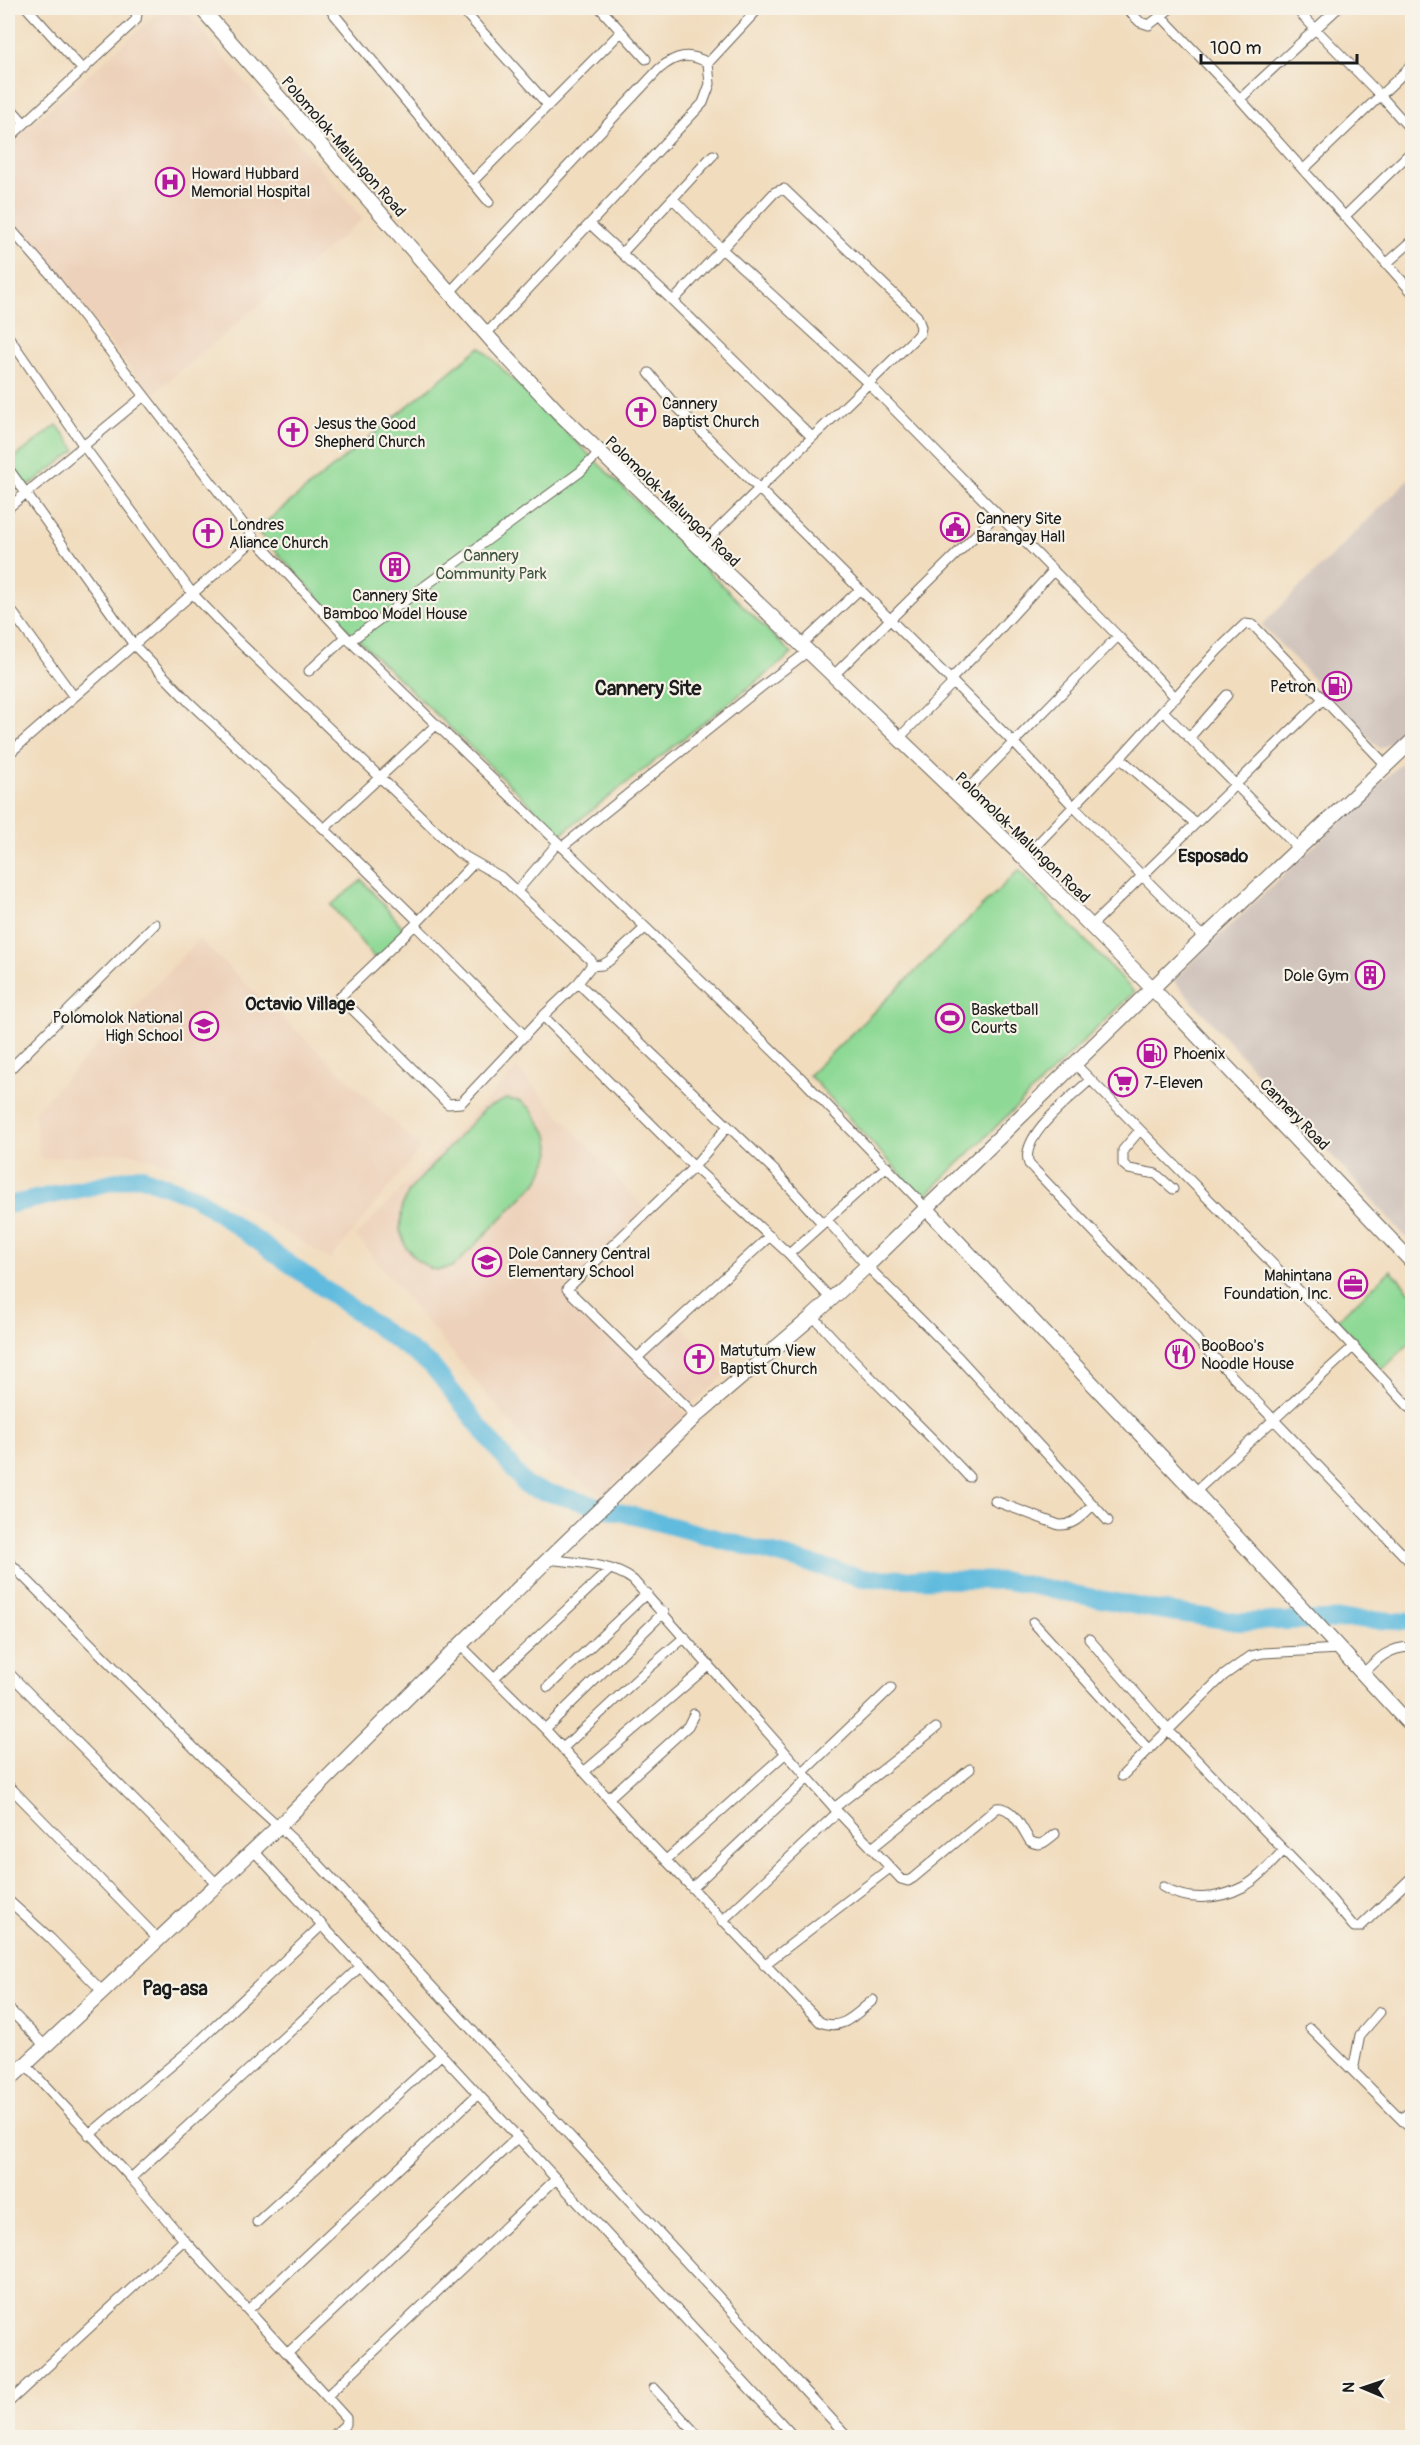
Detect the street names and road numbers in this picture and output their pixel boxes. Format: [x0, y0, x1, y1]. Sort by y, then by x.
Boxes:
street label: Polomolok-Malungon Road [277, 72, 410, 221]
street label: Polomolok-Malungon Road [601, 432, 744, 571]
street label: Polomolok-Malungon Road [951, 768, 1094, 907]
street label: Cannery Road [1255, 1075, 1333, 1155]

